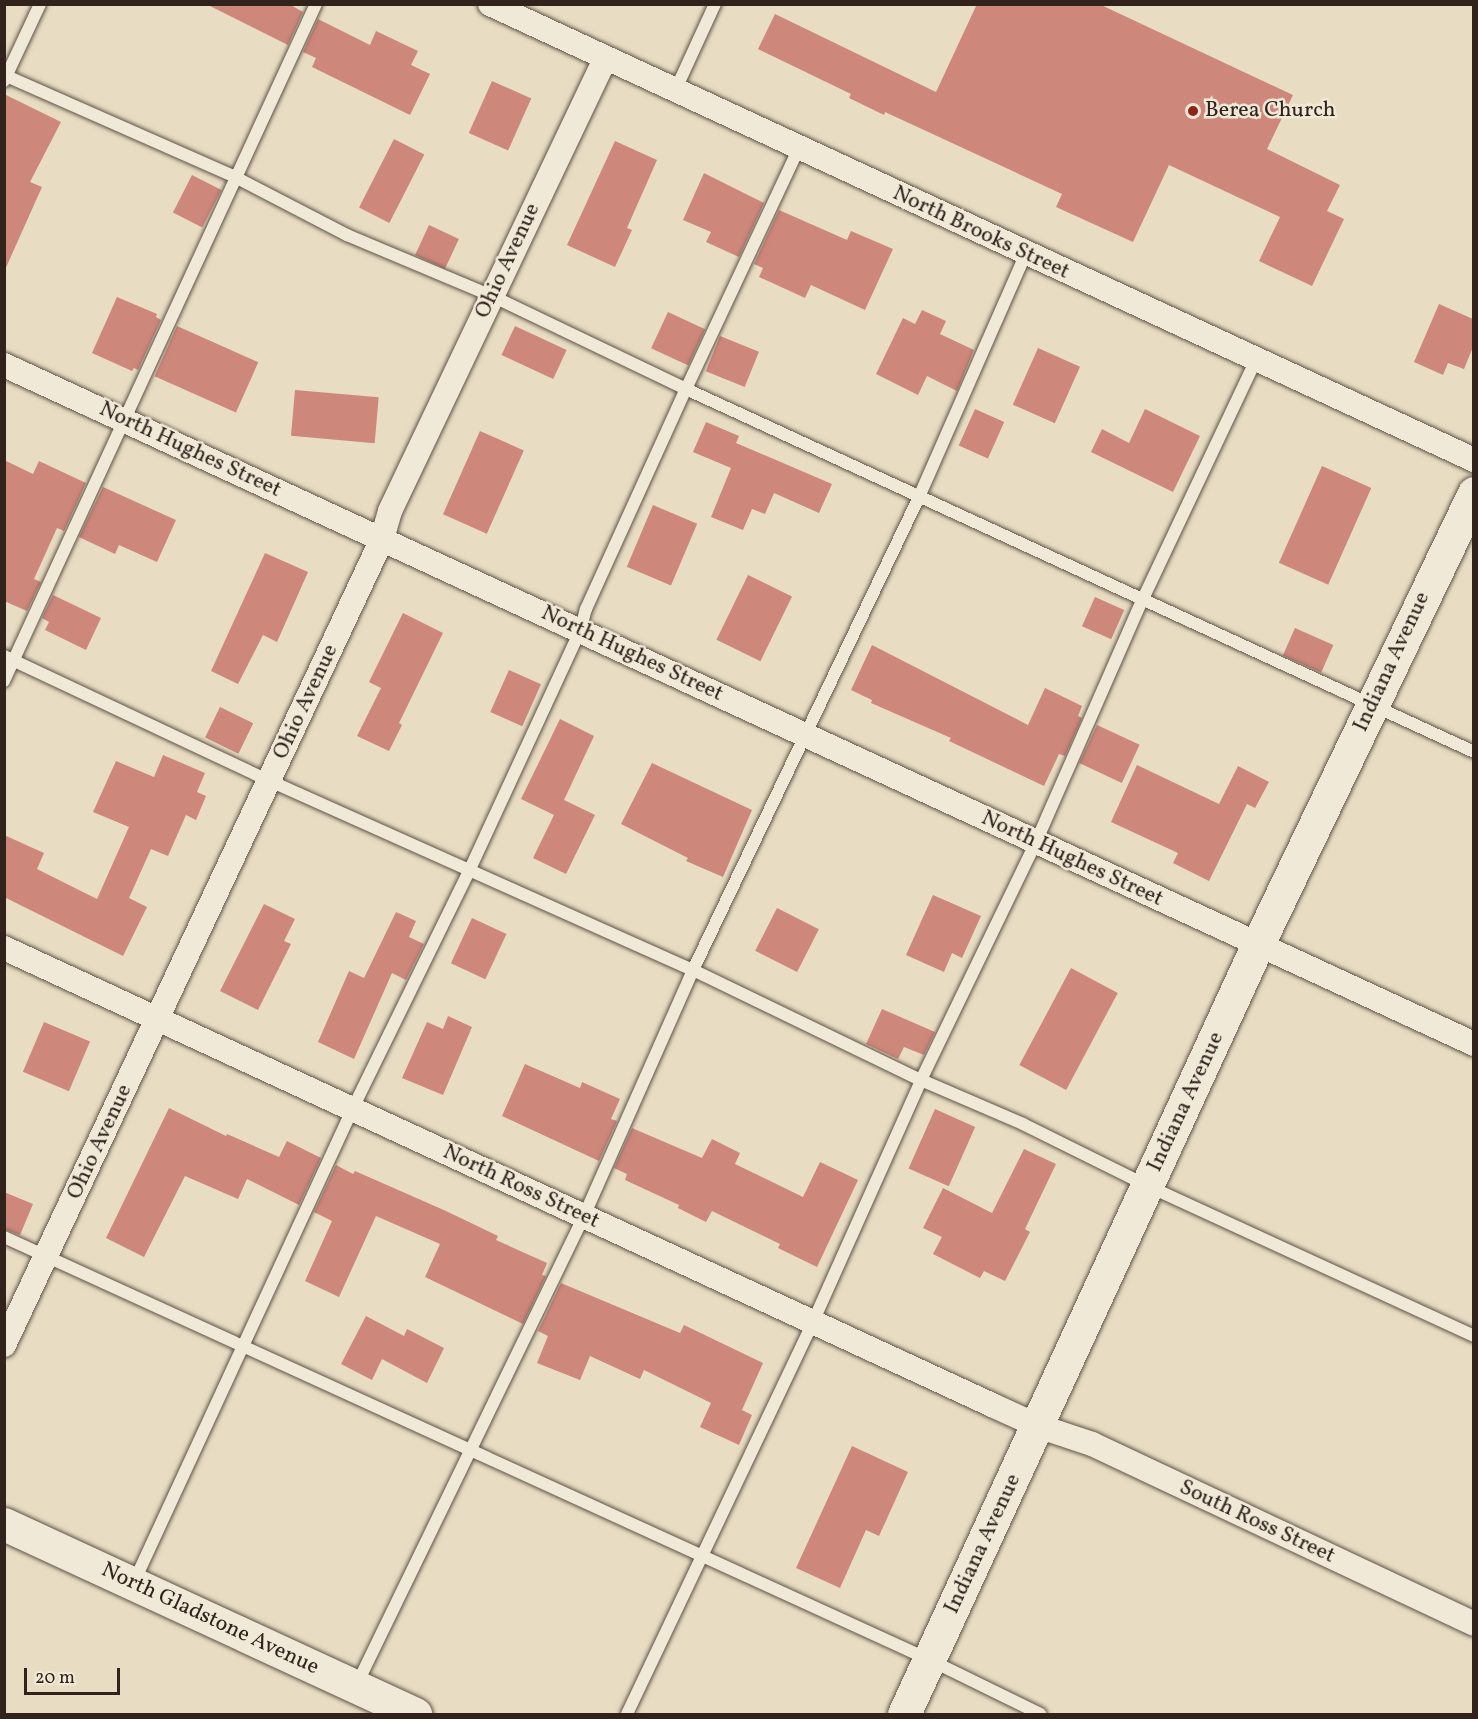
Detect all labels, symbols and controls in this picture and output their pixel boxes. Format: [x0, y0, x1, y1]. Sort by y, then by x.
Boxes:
place label: Berea Church [1205, 98, 1336, 124]
marker: Berea Church [1186, 104, 1200, 118]
street label: North Brooks Street [888, 180, 1074, 286]
street label: Ohio Avenue [470, 199, 546, 323]
street label: North Hughes Street [95, 396, 285, 504]
street label: Indiana Avenue [1348, 588, 1436, 736]
street label: North Hughes Street [537, 600, 727, 708]
street label: Ohio Avenue [268, 640, 344, 764]
street label: North Hughes Street [977, 805, 1167, 913]
street label: Indiana Avenue [1142, 1028, 1230, 1176]
street label: Ohio Avenue [62, 1080, 138, 1204]
street label: North Ross Street [439, 1139, 603, 1235]
street label: Indiana Avenue [939, 1470, 1027, 1618]
street label: South Ross Street [1175, 1474, 1339, 1570]
street label: North Gladstone Avenue [97, 1557, 323, 1681]
scale bar [27, 1656, 123, 1694]
text: 20 m [35, 1666, 75, 1691]

